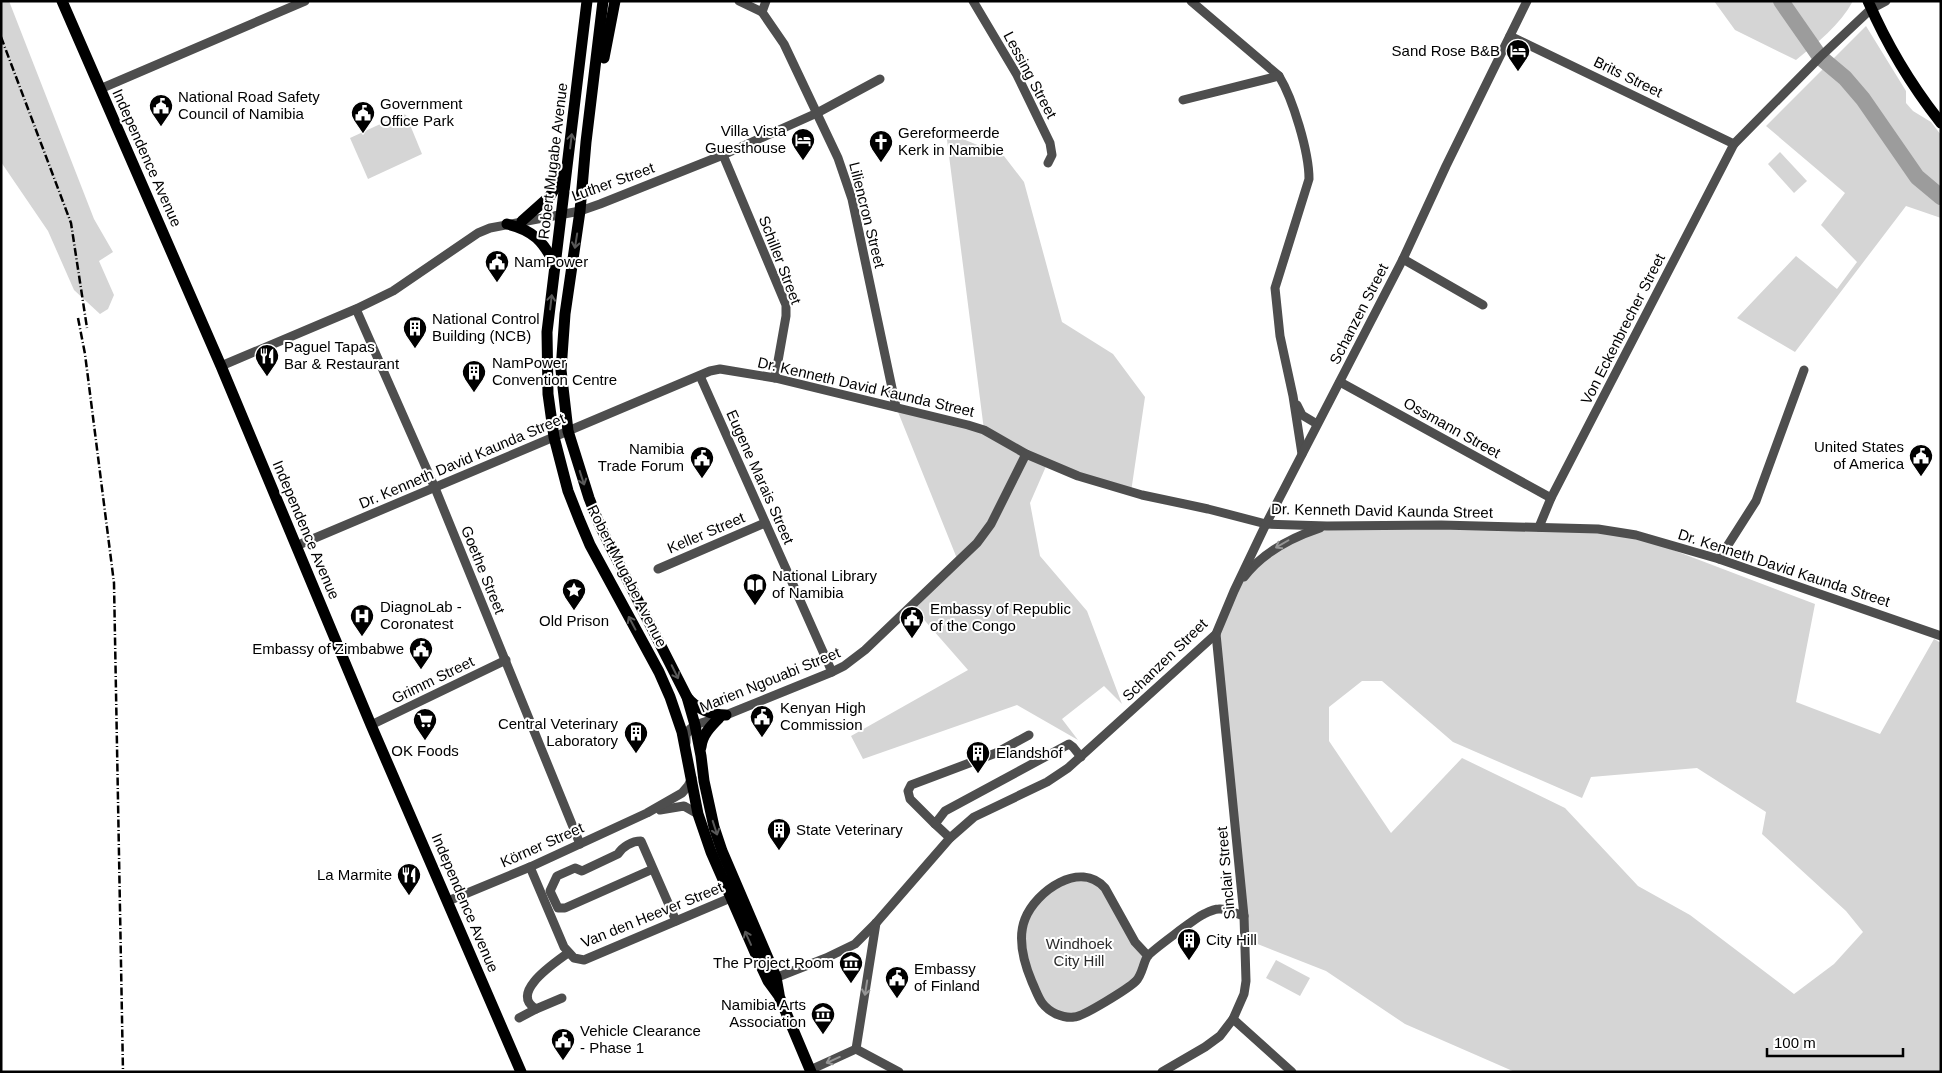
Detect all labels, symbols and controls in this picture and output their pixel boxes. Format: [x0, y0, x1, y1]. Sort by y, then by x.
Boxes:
street label: Lessing Street [1000, 28, 1061, 122]
hotel icon: Sand Rose B&B [1505, 38, 1531, 72]
place label: Sand Rose B&B [1392, 42, 1500, 59]
street label: Brits Street [1591, 53, 1666, 101]
street label: Robert Mugabe Avenue [534, 82, 571, 240]
street label: Independence Avenue [109, 86, 186, 229]
place label: National Road Safety Council of Namibia [178, 88, 320, 122]
public building icon: National Road Safety Council of Namibia [148, 93, 174, 127]
place label: Government Office Park [380, 95, 463, 129]
public building icon: Government Office Park [350, 100, 376, 134]
place label: Villa Vista Guesthouse [705, 122, 787, 156]
place label: Gereformeerde Kerk in Namibie [898, 124, 1004, 158]
hotel icon: Villa Vista Guesthouse [790, 127, 816, 161]
church icon: Gereformeerde Kerk in Namibie [868, 129, 894, 163]
one-way arrow [566, 133, 576, 149]
street label: Luther Street [569, 158, 657, 204]
street label: Liliencron Street [846, 160, 889, 270]
street label: Schiller Street [756, 213, 805, 307]
one-way arrow [570, 233, 580, 249]
public building icon: NamPower [484, 249, 510, 283]
street label: Von Eckenbrecher Street [1577, 250, 1668, 407]
place label: NamPower [514, 253, 588, 270]
street label: Schanzen Street [1326, 260, 1392, 367]
one-way arrow [546, 294, 556, 310]
place label: National Control Building (NCB) [432, 310, 540, 344]
building icon: National Control Building (NCB) [402, 315, 428, 349]
place label: Paguel Tapas Bar & Restaurant [284, 338, 400, 372]
restaurant icon: Paguel Tapas Bar & Restaurant [254, 343, 280, 377]
street label: Dr. Kenneth David Kaunda Street [756, 353, 977, 420]
place label: NamPower Convention Centre [492, 354, 617, 388]
building icon: NamPower Convention Centre [461, 359, 487, 393]
street label: Ossmann Street [1401, 394, 1504, 462]
street label: Eugene Marais Street [723, 407, 798, 547]
street label: Dr. Kenneth David Kaunda Street [356, 409, 568, 512]
place label: United States of America [1814, 438, 1905, 472]
place label: Namibia Trade Forum [598, 440, 685, 474]
public building icon: United States of America [1908, 443, 1934, 477]
public building icon: Namibia Trade Forum [689, 445, 715, 479]
street label: Independence Avenue [270, 458, 343, 602]
one-way arrow [578, 470, 588, 486]
street label: Dr. Kenneth David Kaunda Street [1271, 500, 1494, 521]
street label: Robert Mugabe Avenue [584, 502, 671, 650]
street label: Keller Street [664, 508, 748, 556]
street label: Goethe Street [458, 523, 509, 617]
street label: Dr. Kenneth David Kaunda Street [1676, 525, 1893, 610]
one-way arrow [1276, 539, 1290, 549]
place label: National Library of Namibia [772, 567, 878, 601]
library icon: National Library of Namibia [742, 572, 768, 606]
place icon: Old Prison [561, 577, 587, 611]
place label: DiagnoLab - Coronatest [380, 598, 462, 632]
place label: Embassy of Republic of the Congo [930, 600, 1071, 634]
hospital icon: DiagnoLab - Coronatest [349, 603, 375, 637]
public building icon: Embassy of Republic of the Congo [899, 605, 925, 639]
place label: Old Prison [539, 612, 609, 629]
street label: Schanzen Street [1119, 614, 1211, 704]
one-way arrow [627, 615, 637, 630]
public building icon: Embassy of Zimbabwe [408, 636, 434, 670]
place label: Embassy of Zimbabwe [252, 640, 404, 657]
street label: Marien Ngouabi Street [697, 643, 843, 716]
street label: Grimm Street [389, 652, 477, 707]
one-way arrow [671, 664, 680, 679]
place label: Kenyan High Commission [780, 699, 866, 733]
public building icon: Kenyan High Commission [749, 704, 775, 738]
supermarket icon: OK Foods [412, 707, 438, 741]
place label: Central Veterinary Laboratory [498, 715, 618, 749]
building icon: Central Veterinary Laboratory [623, 720, 649, 754]
building icon: Elandshof [965, 740, 991, 774]
place label: OK Foods [391, 742, 459, 759]
place label: Elandshof [996, 744, 1064, 761]
building icon: State Veterinary [766, 817, 792, 851]
street label: Körner Street [498, 818, 587, 870]
one-way arrow [710, 820, 720, 836]
place label: State Veterinary [796, 821, 903, 838]
street label: Sinclair Street [1213, 825, 1238, 920]
street label: Independence Avenue [429, 831, 502, 975]
restaurant icon: La Marmite [396, 862, 422, 896]
place label: La Marmite [317, 866, 392, 883]
street label: Van den Heever Street [578, 878, 726, 951]
building icon: City Hill [1176, 927, 1202, 961]
one-way arrow [742, 931, 752, 946]
place label: City Hill [1206, 931, 1257, 948]
park label: Windhoek City Hill [1046, 935, 1113, 969]
museum icon: The Project Room [838, 950, 864, 984]
place label: The Project Room [713, 954, 834, 971]
place label: Embassy of Finland [914, 960, 980, 994]
public building icon: Embassy of Finland [884, 965, 910, 999]
one-way arrow [860, 980, 870, 996]
place label: Namibia Arts Association [721, 996, 806, 1030]
museum icon: Namibia Arts Association [810, 1001, 836, 1035]
place label: Vehicle Clearance - Phase 1 [580, 1022, 701, 1056]
scale bar [1767, 1026, 1903, 1058]
public building icon: Vehicle Clearance - Phase 1 [550, 1027, 576, 1061]
text: 100 m [1774, 1034, 1816, 1051]
one-way arrow [826, 1055, 841, 1065]

